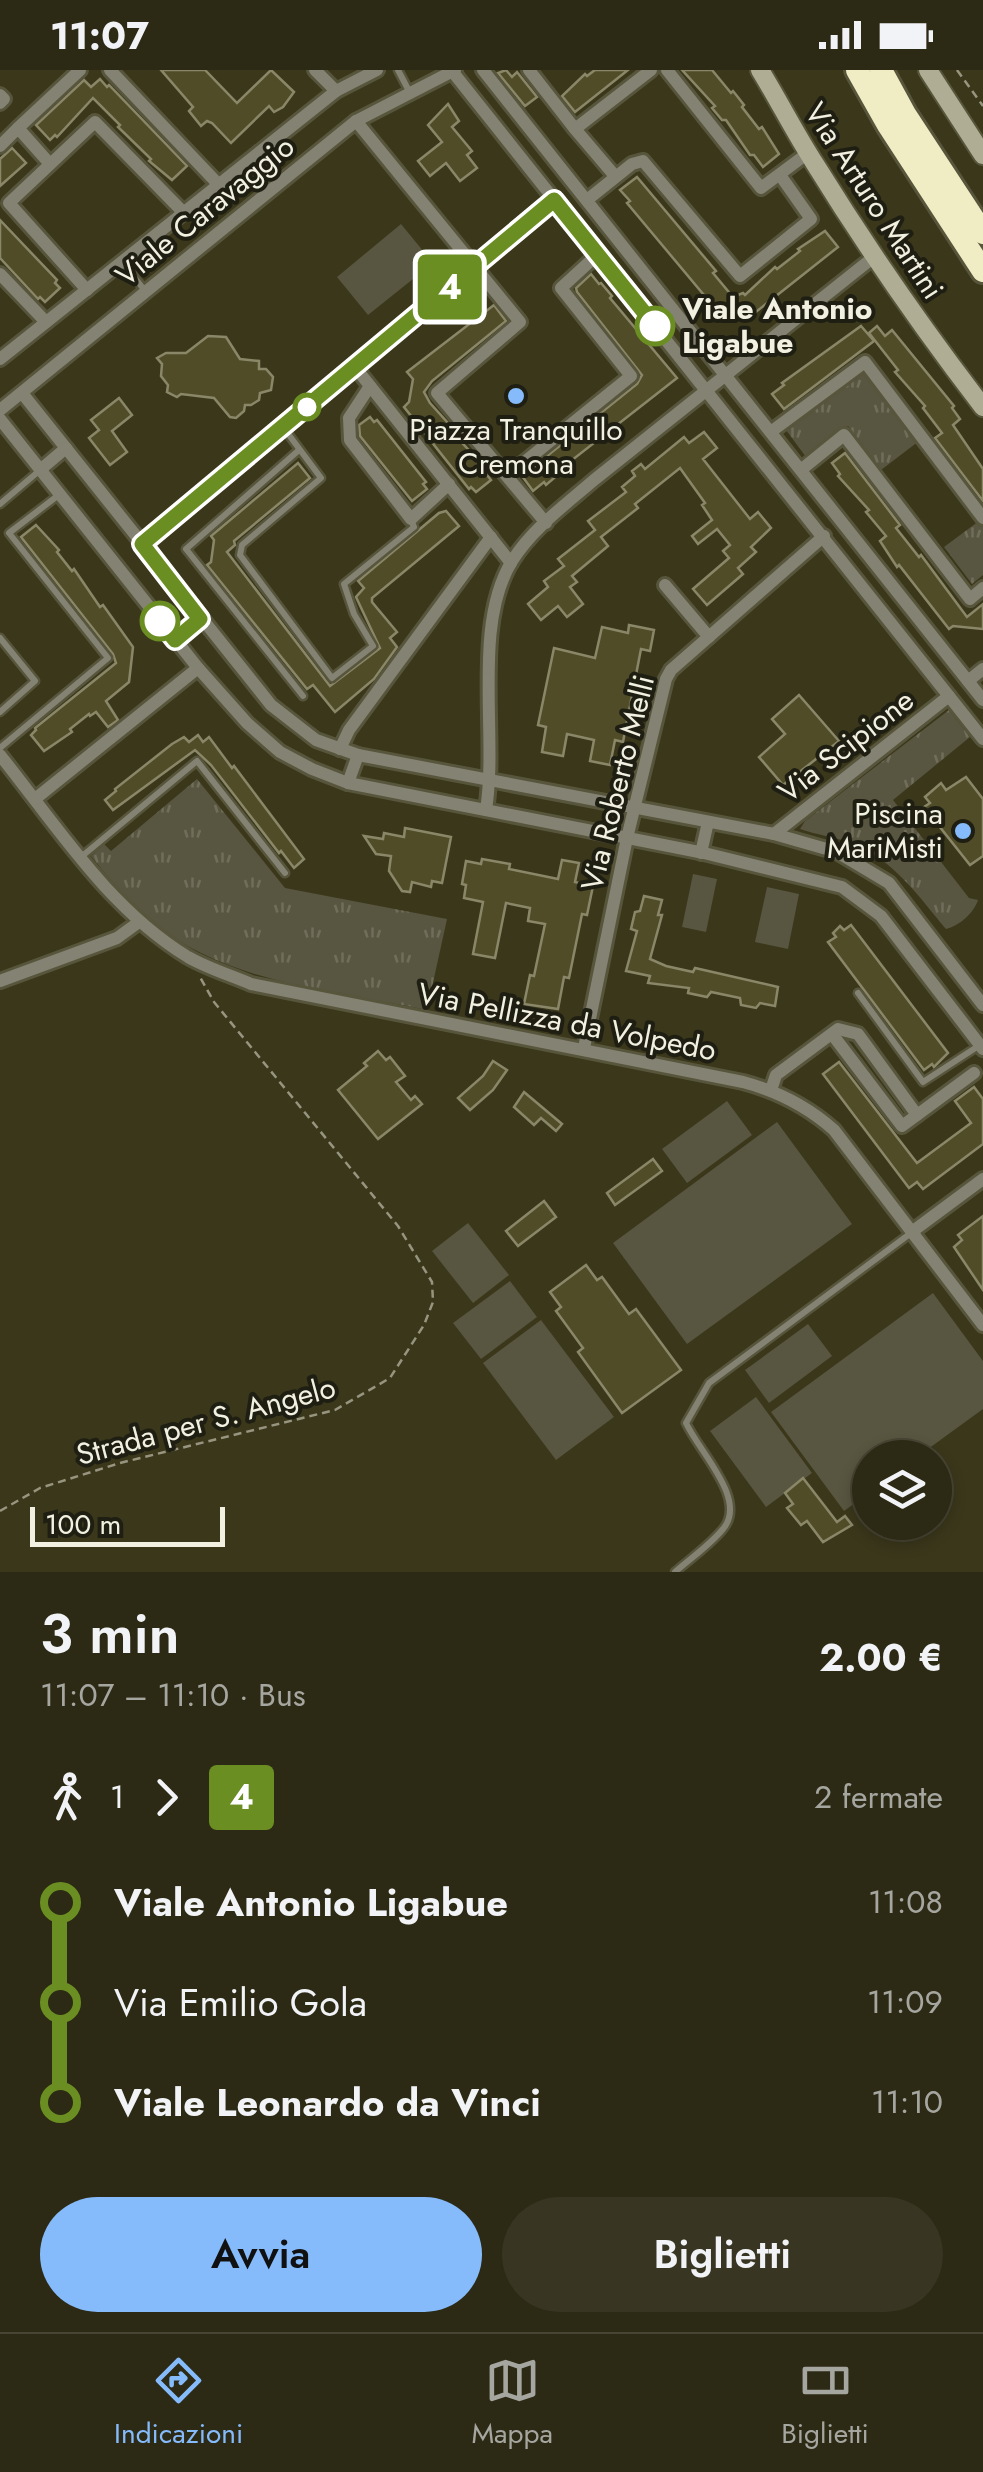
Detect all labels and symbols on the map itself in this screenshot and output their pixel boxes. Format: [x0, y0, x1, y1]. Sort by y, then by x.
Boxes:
street label: Via Arturo Martini [795, 94, 954, 308]
street label: Viale Caravaggio [106, 125, 303, 296]
line badge: 4 [418, 254, 482, 320]
place label: Viale Antonio Ligabue [681, 287, 873, 364]
marker: Viale Antonio Ligabue [636, 307, 674, 345]
marker: Piazza Tranquillo Cremona [505, 385, 527, 407]
unlabelled marker [294, 394, 320, 420]
place label: Piazza Tranquillo Cremona [409, 408, 623, 485]
unlabelled marker [141, 602, 179, 640]
street label: Via Roberto Melli [570, 670, 665, 895]
street label: Via Scipione [769, 679, 923, 812]
place label: Piscina MariMisti [827, 792, 943, 869]
marker: Piscina MariMisti [952, 820, 974, 842]
street label: Via Pellizza da Volpedo [414, 972, 720, 1072]
street label: Strada per S. Angelo [72, 1365, 340, 1476]
scale bar [30, 1502, 225, 1546]

